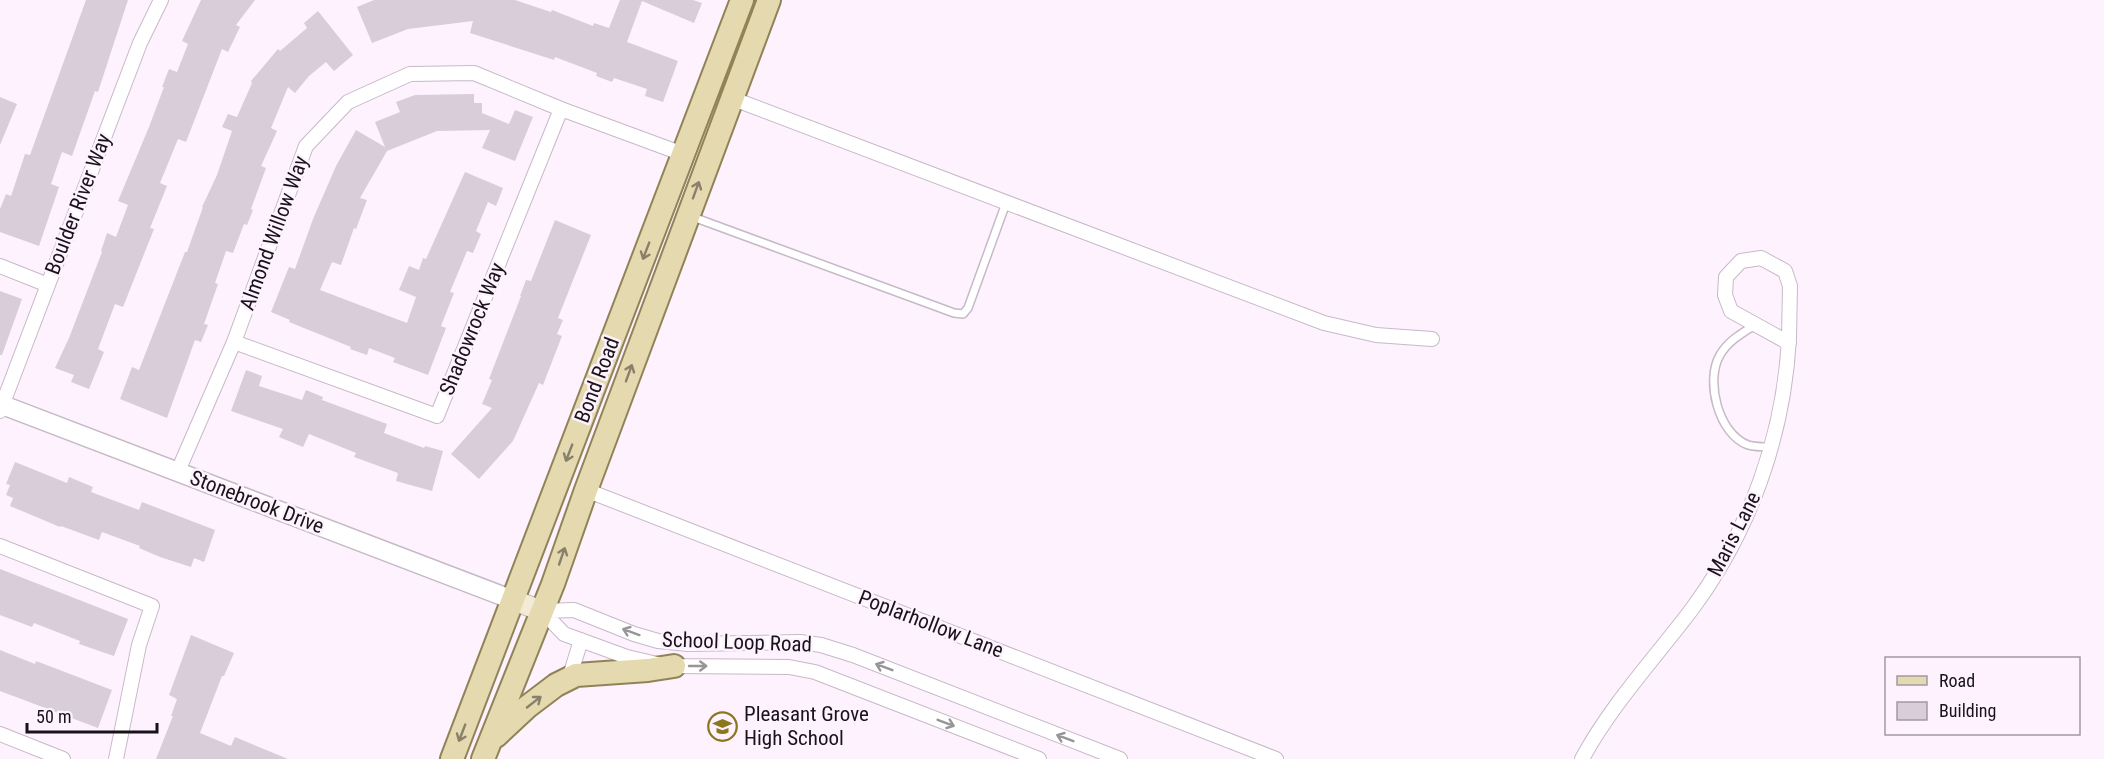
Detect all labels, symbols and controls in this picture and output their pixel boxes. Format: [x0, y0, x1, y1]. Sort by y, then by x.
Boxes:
street label: Boulder River Way [40, 130, 116, 278]
street label: Almond Willow Way [235, 152, 313, 313]
one-way arrow [692, 181, 703, 200]
one-way arrow [640, 241, 651, 260]
street label: Shadowrock Way [435, 259, 510, 399]
street label: Bond Road [570, 334, 624, 426]
one-way arrow [624, 364, 635, 383]
one-way arrow [563, 443, 574, 462]
street label: Stonebrook Drive [187, 465, 327, 539]
street label: Maris Lane [1703, 488, 1766, 580]
one-way arrow [558, 548, 569, 566]
street label: Poplarhollow Lane [855, 585, 1007, 663]
one-way arrow [622, 626, 641, 637]
street label: School Loop Road [662, 627, 812, 657]
legend [1885, 657, 2080, 735]
one-way arrow [688, 660, 708, 672]
one-way arrow [875, 661, 894, 672]
text: Road [1939, 670, 1975, 691]
scale bar [27, 696, 158, 734]
one-way arrow [525, 696, 541, 709]
text: Building [1939, 700, 1996, 721]
place label: Pleasant Grove High School [744, 702, 869, 750]
text: 50 m [36, 706, 71, 727]
school or university icon: Pleasant Grove High School [707, 710, 739, 742]
one-way arrow [937, 718, 955, 729]
one-way arrow [455, 723, 466, 742]
one-way arrow [1057, 732, 1075, 743]

